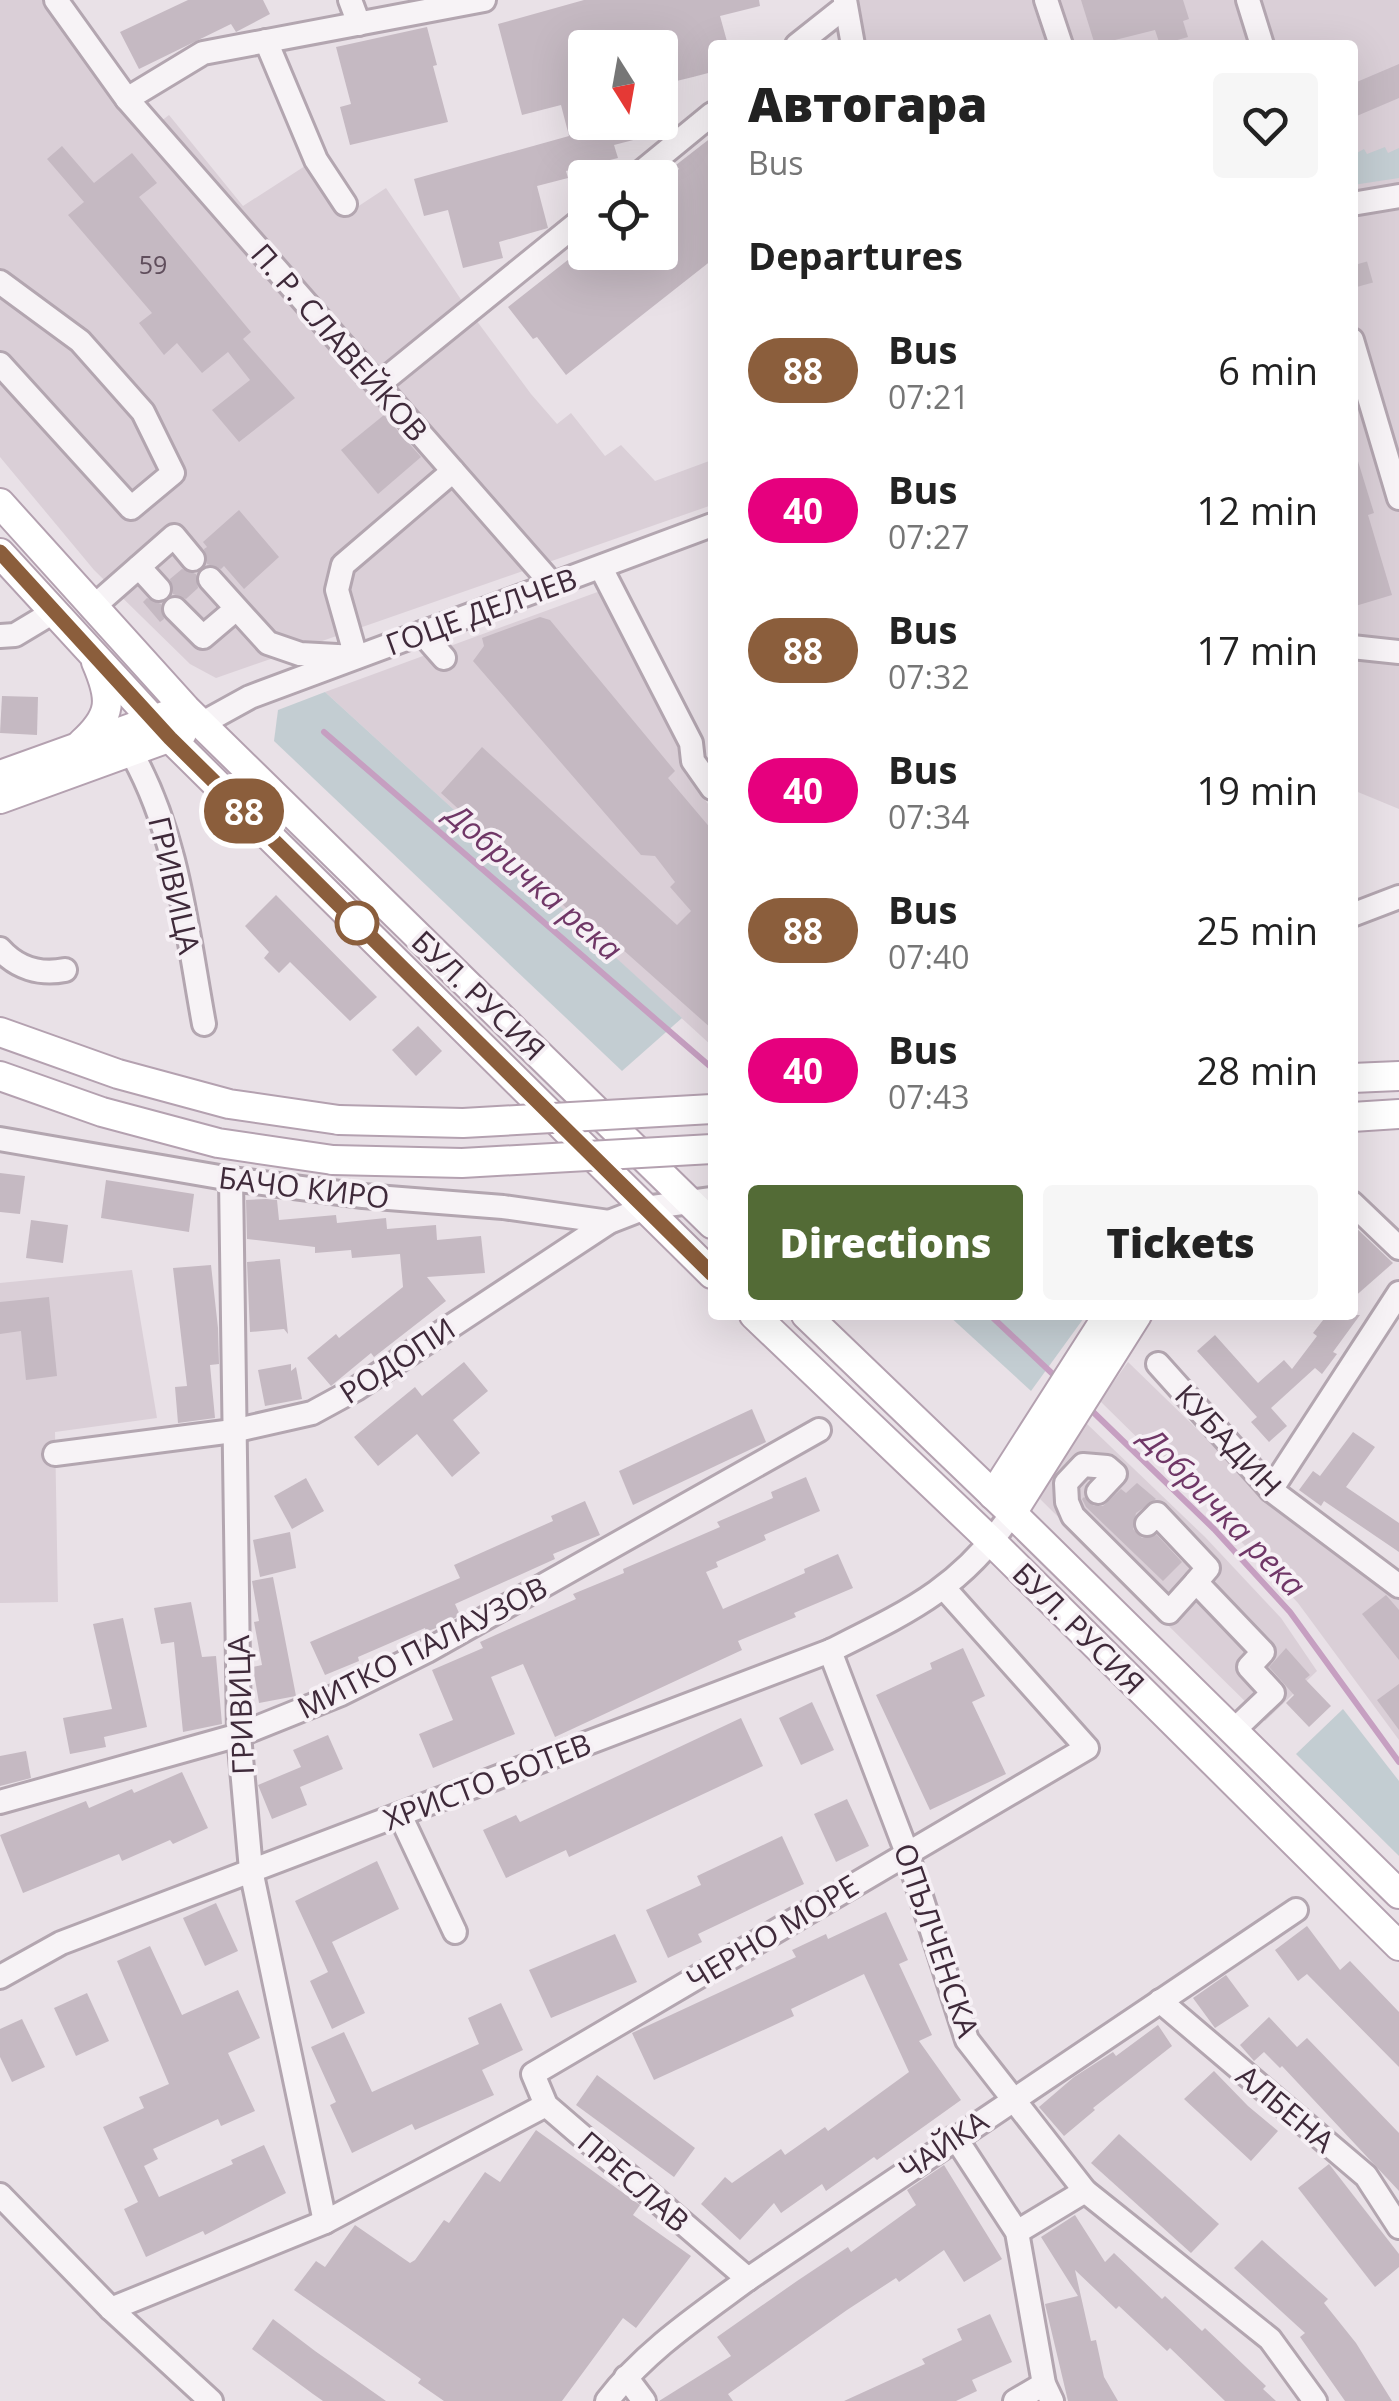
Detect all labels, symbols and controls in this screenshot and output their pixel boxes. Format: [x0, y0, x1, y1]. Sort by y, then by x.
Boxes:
north arrow [568, 30, 678, 140]
map controls [568, 30, 678, 270]
text: Aвтогара [748, 71, 987, 136]
button: heart [1213, 73, 1318, 178]
text: Bus [748, 141, 804, 184]
button: locate [568, 160, 678, 270]
text: Departures [748, 229, 963, 281]
street label: П. Р. СЛАВЕЙКОВ [243, 234, 437, 450]
house number: 59 [139, 247, 167, 281]
text: Bus [888, 323, 957, 375]
text: 6 min [1218, 344, 1318, 396]
text: 88 [783, 347, 823, 394]
text: 07:21 [888, 375, 970, 418]
text: Bus [888, 463, 957, 515]
text: 12 min [1197, 484, 1318, 536]
text: 40 [783, 487, 823, 534]
text: 07:27 [888, 515, 970, 558]
street label: ГОЦЕ ДЕЛЧЕВ [380, 557, 582, 665]
text: Bus [888, 603, 957, 655]
text: 17 min [1197, 624, 1318, 676]
text: 88 [783, 627, 823, 674]
text: 07:32 [888, 655, 970, 698]
text: Bus [888, 743, 957, 795]
text: 19 min [1197, 764, 1318, 816]
text: 40 [783, 767, 823, 814]
line badge: 88 [199, 778, 289, 844]
text: 88 [224, 788, 264, 835]
water label: Добричка река [436, 791, 632, 969]
text: 07:34 [888, 795, 970, 838]
street label: ГРИВИЦА [139, 812, 211, 958]
text: Bus [888, 883, 957, 935]
unlabelled marker [336, 902, 378, 944]
text: 25 min [1197, 904, 1318, 956]
text: 88 [783, 907, 823, 954]
street label: БУЛ. РУСИЯ [403, 921, 555, 1069]
text: 07:40 [888, 935, 970, 978]
text: Bus [888, 1023, 957, 1075]
text: 28 min [1197, 1044, 1318, 1096]
text: 40 [783, 1047, 823, 1094]
text: 07:43 [888, 1075, 970, 1118]
street label: БАЧО КИРО [216, 1156, 392, 1218]
button: Directions [748, 1185, 1023, 1300]
button: Tickets [1043, 1185, 1318, 1300]
street label: РОДОПИ [331, 1307, 463, 1413]
street label: КУБАДИН [1166, 1375, 1292, 1505]
water label: Добричка река [1130, 1415, 1316, 1605]
street label: БУЛ. РУСИЯ [1004, 1553, 1154, 1703]
street label: МИТКО ПАЛАУЗОВ [290, 1566, 554, 1728]
street label: ГРИВИЦА [217, 1634, 263, 1776]
street label: ХРИСТО БОТЕВ [377, 1723, 597, 1839]
street label: ОПЪЛЧЕНСКА [885, 1838, 989, 2042]
street label: ЧЕРНО МОРЕ [678, 1865, 866, 1999]
street label: АЛБЕНА [1228, 2055, 1344, 2161]
street label: ЧАЙКА [890, 2100, 996, 2190]
street label: ПРЕСЛАВ [570, 2121, 698, 2241]

